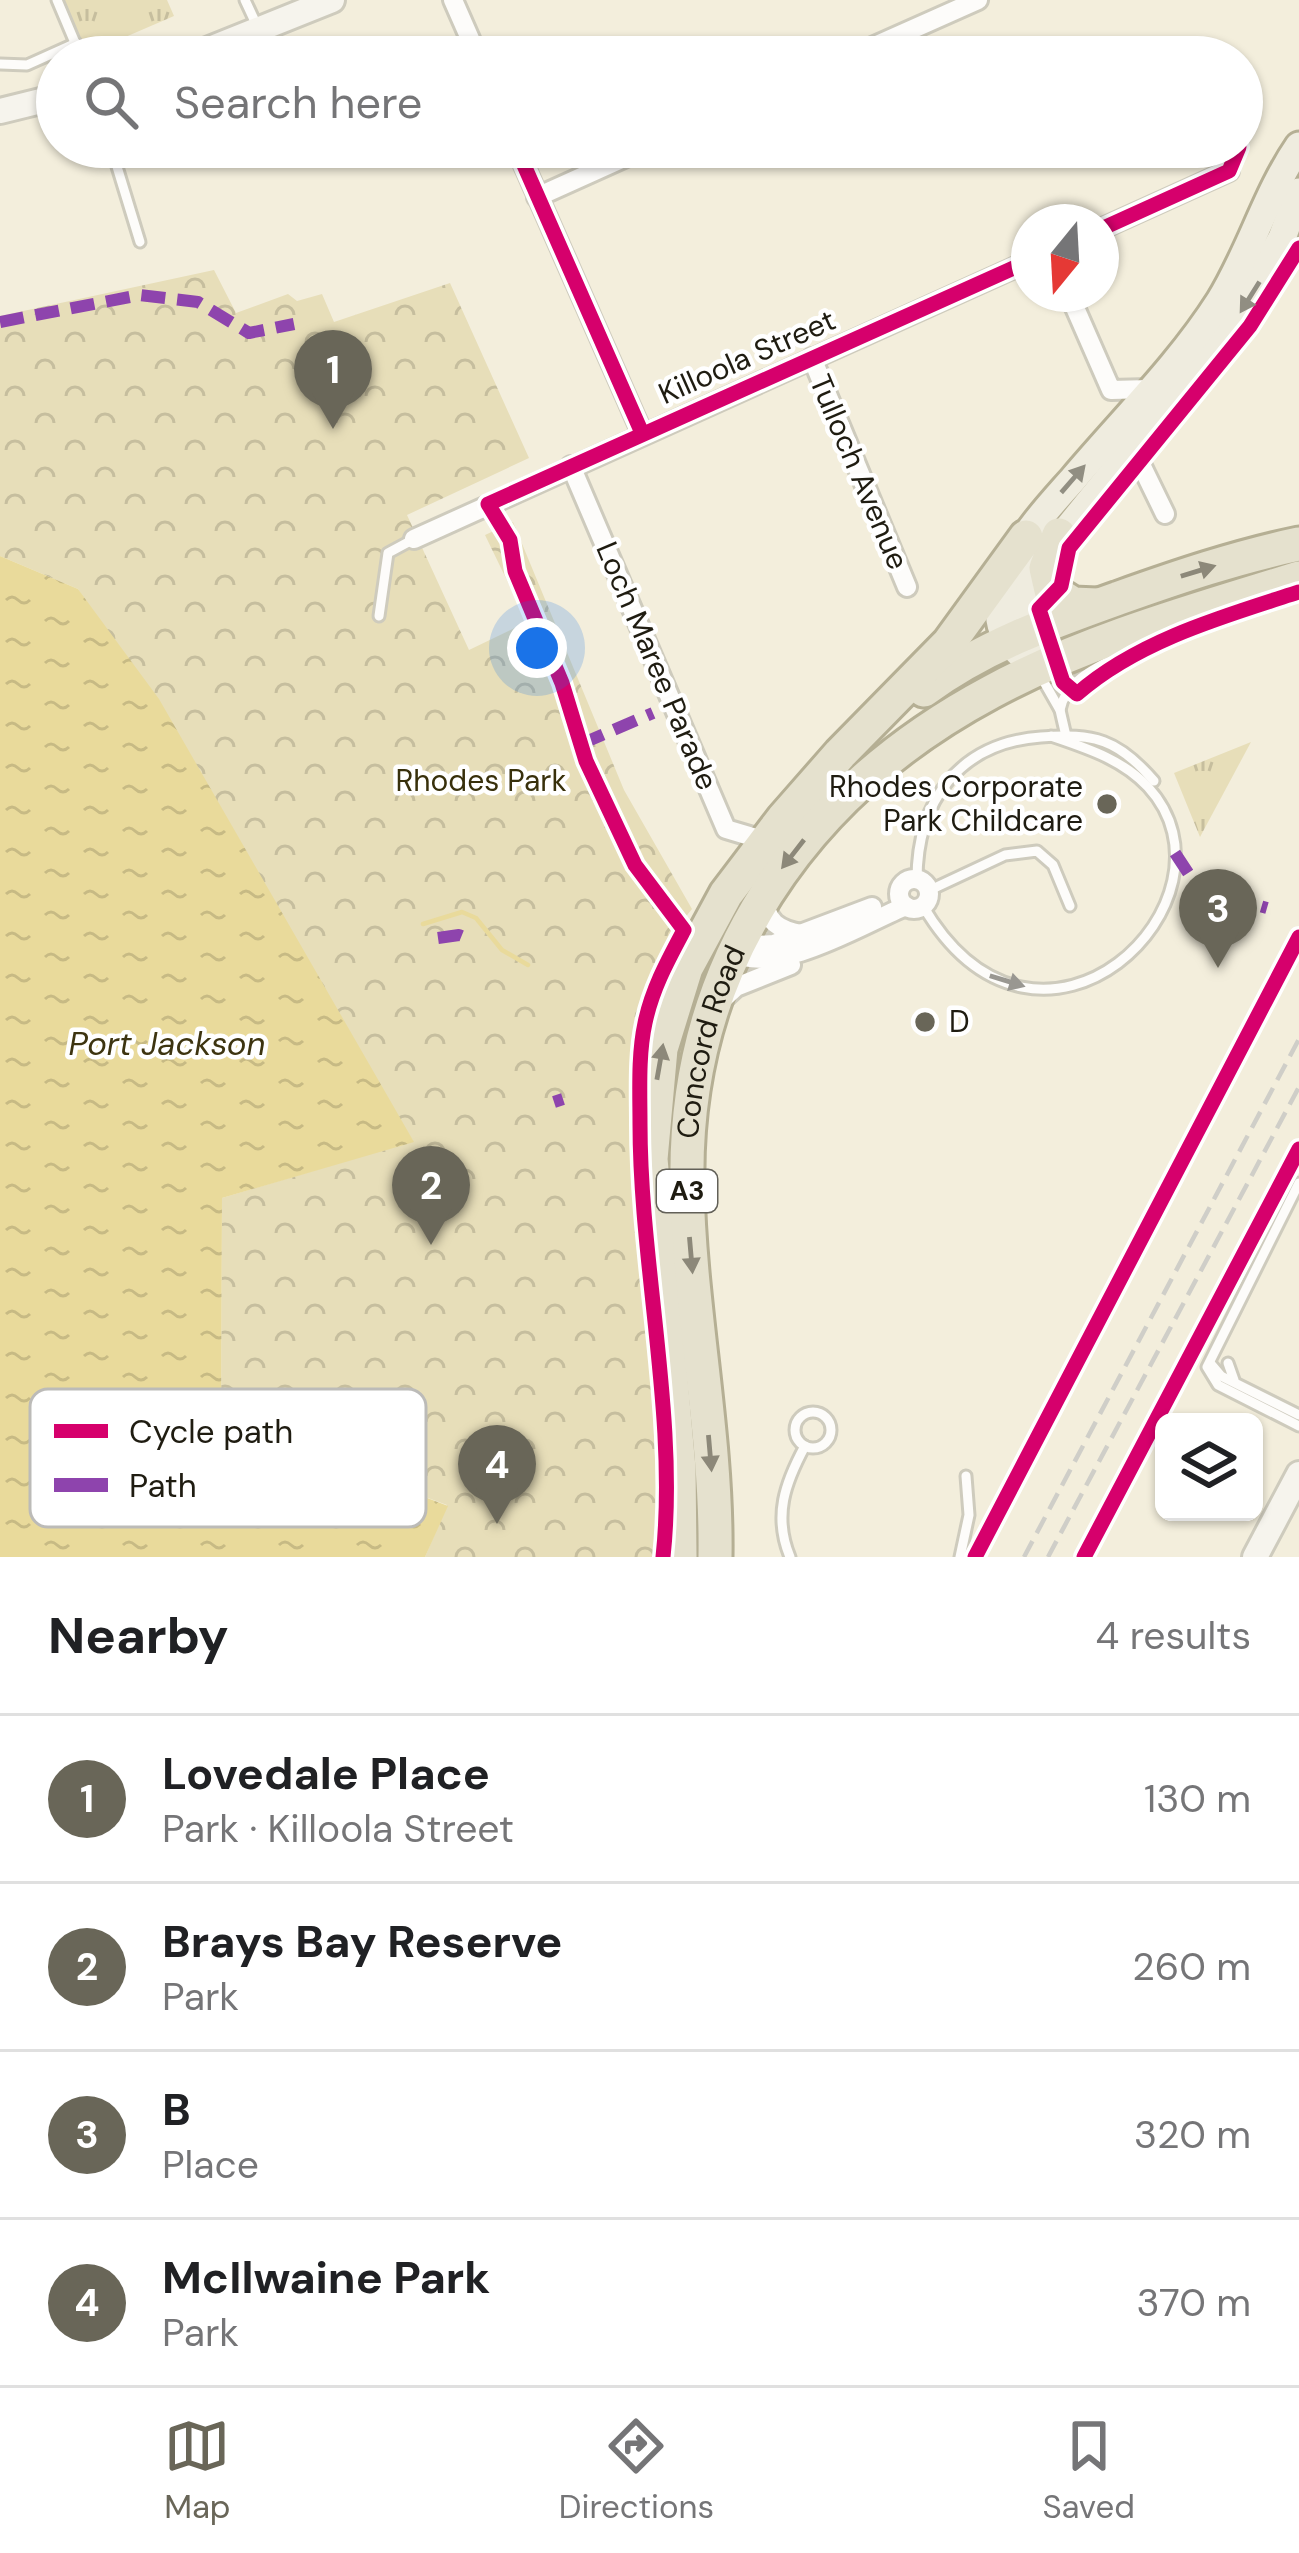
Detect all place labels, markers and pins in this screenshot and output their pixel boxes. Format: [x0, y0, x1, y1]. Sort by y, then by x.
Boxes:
pin: 1 [294, 330, 372, 429]
place label: Rhodes Corporate Park Childcare [829, 767, 1083, 840]
marker: Rhodes Corporate Park Childcare [1094, 791, 1120, 817]
pin: 3 [1179, 869, 1257, 968]
place label: D [949, 1002, 970, 1041]
marker: D [912, 1009, 938, 1035]
pin: 2 [392, 1146, 470, 1245]
pin: 4 [458, 1425, 536, 1524]

